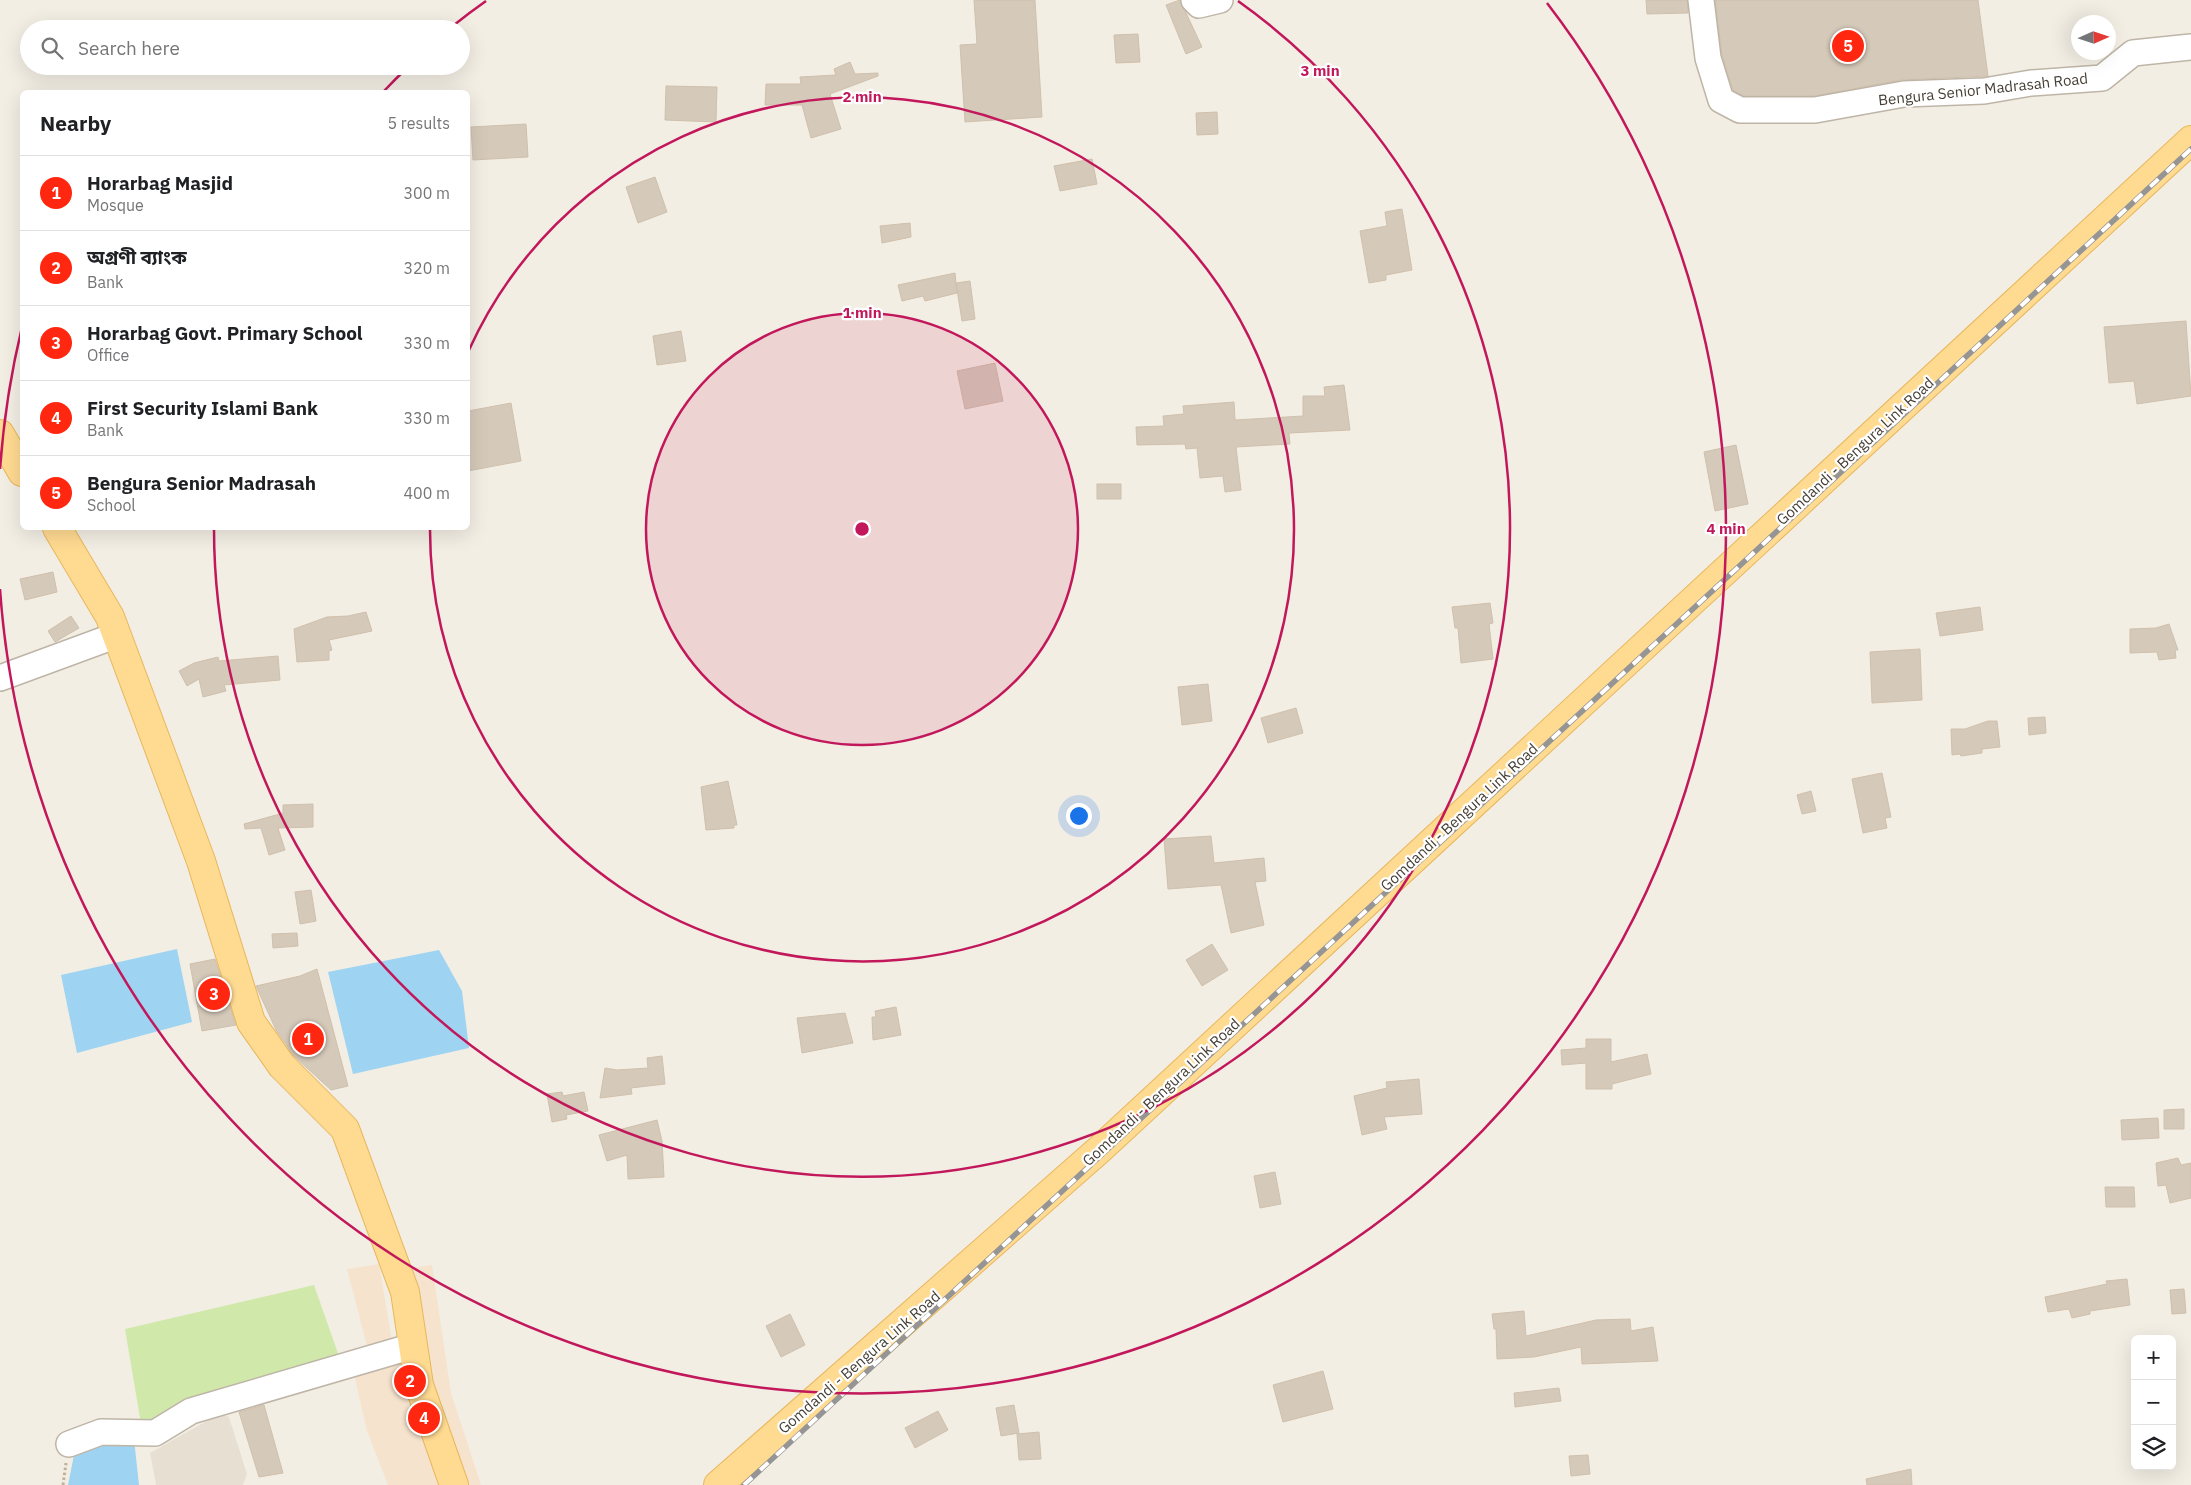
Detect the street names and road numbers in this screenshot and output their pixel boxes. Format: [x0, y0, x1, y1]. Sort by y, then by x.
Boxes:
street label: Bengura Senior Madrasah Road [1877, 69, 2089, 109]
street label: Gomdandi - Bengura Link Road [1772, 373, 1938, 529]
street label: Gomdandi - Bengura Link Road [1376, 739, 1542, 895]
street label: Gomdandi - Bengura Link Road [1078, 1014, 1244, 1170]
street label: Gomdandi - Bengura Link Road [774, 1286, 944, 1438]

